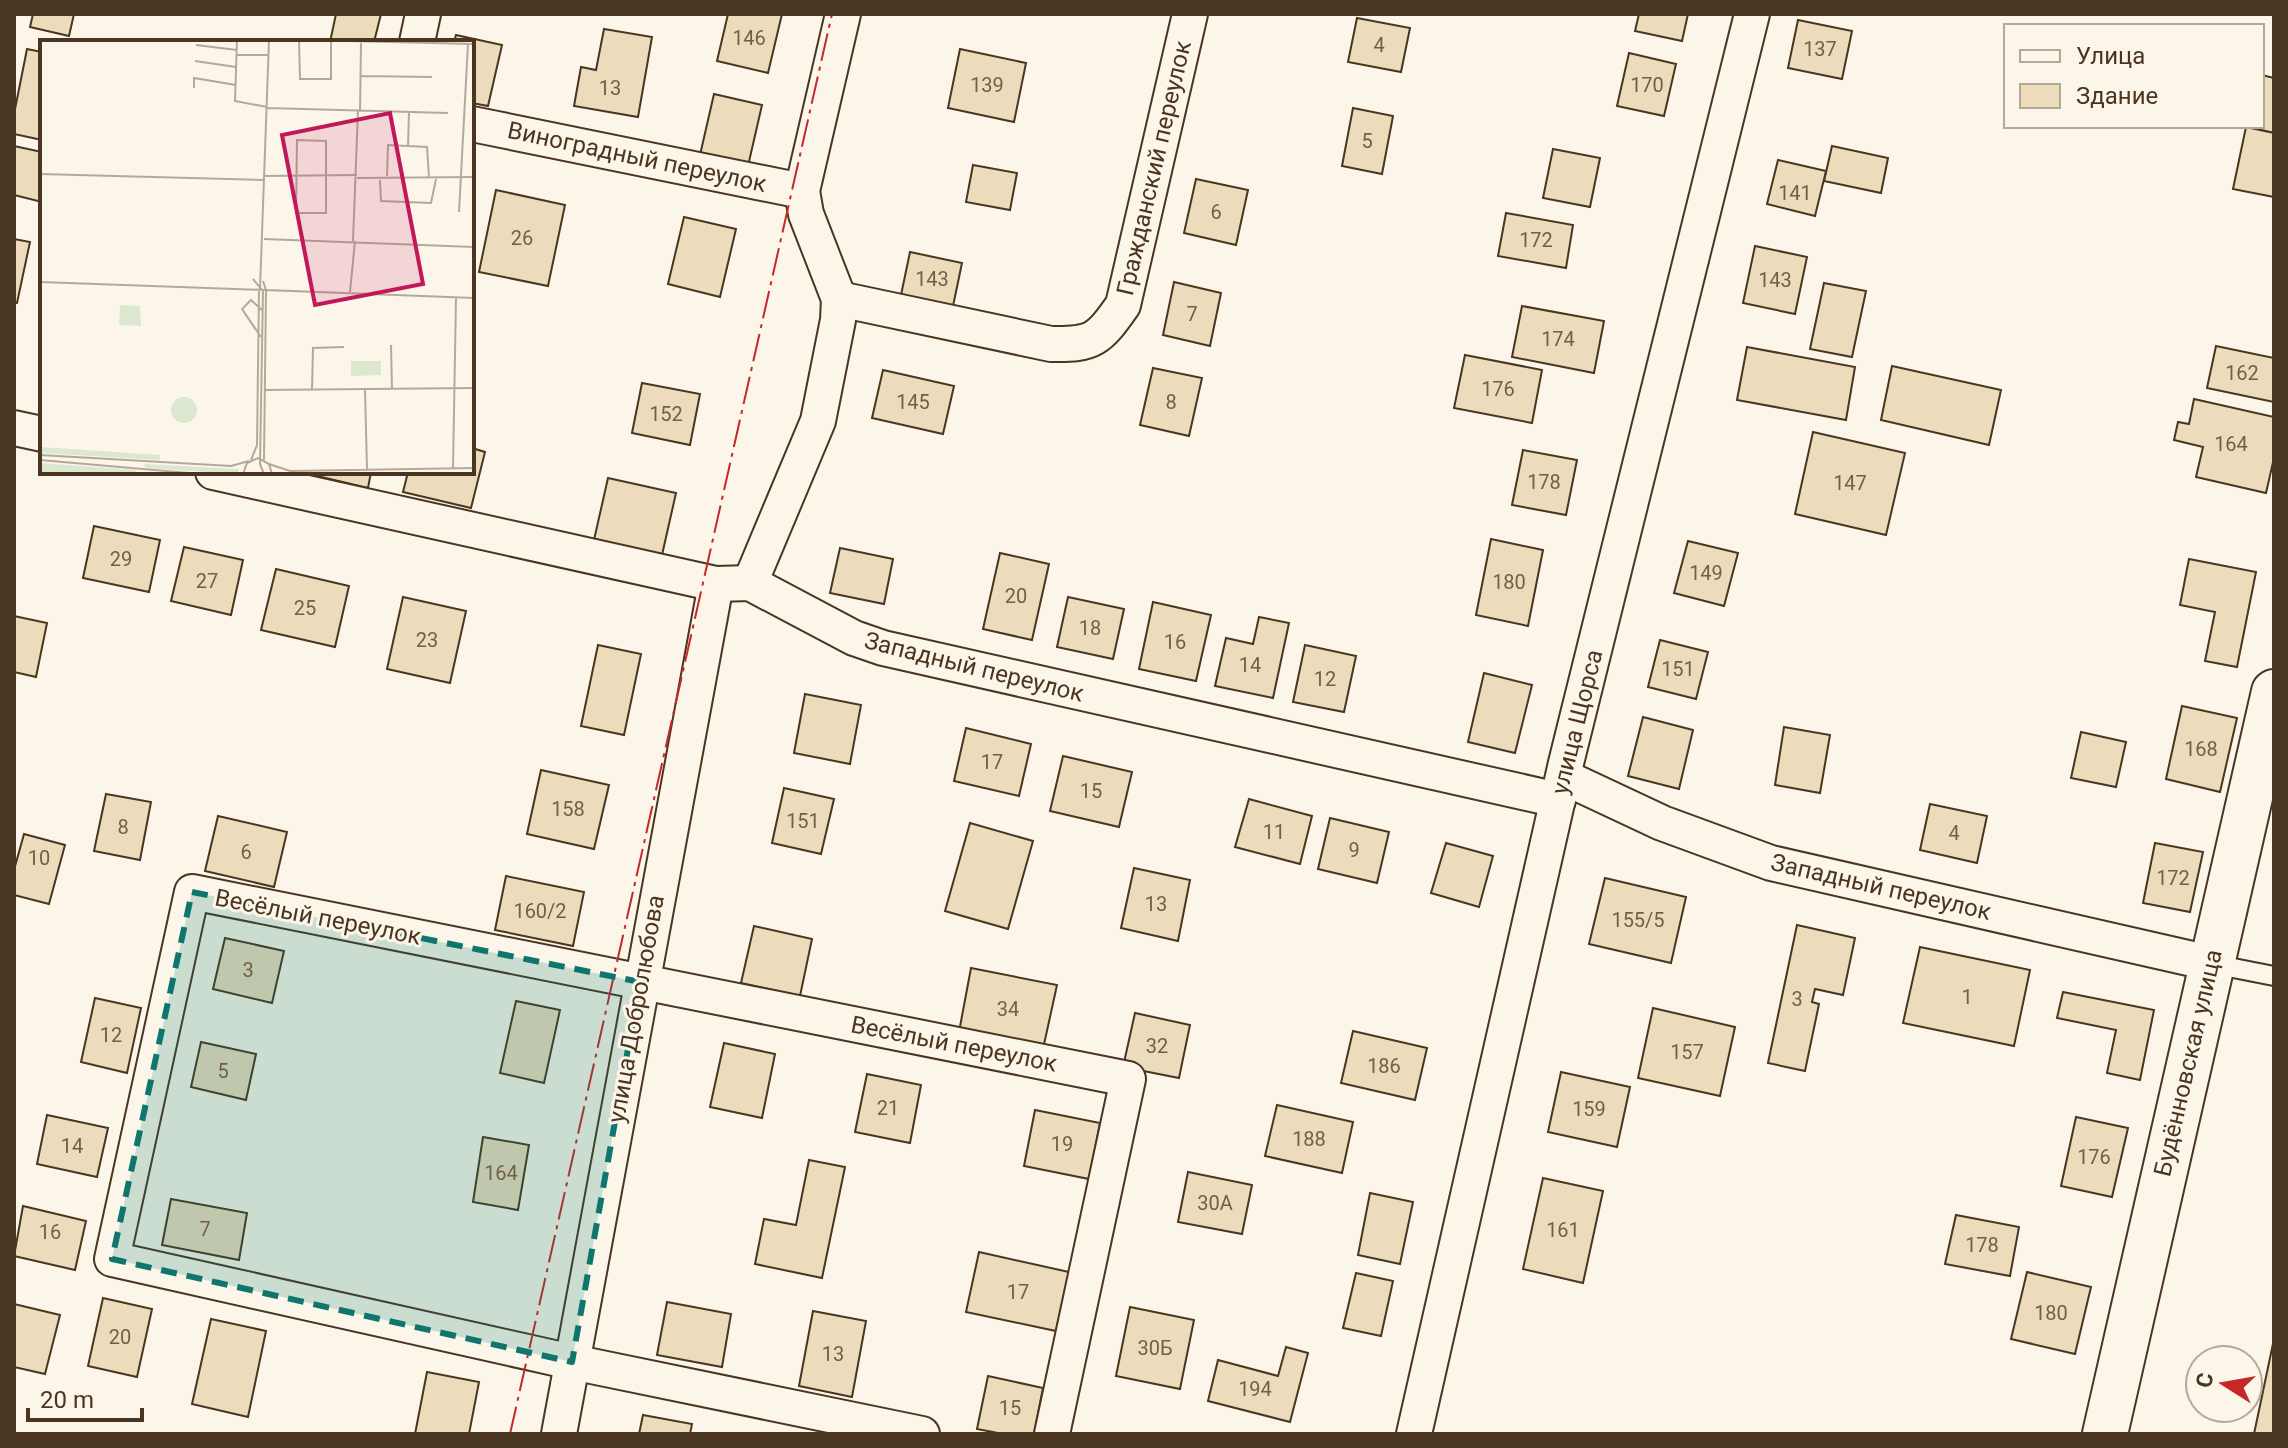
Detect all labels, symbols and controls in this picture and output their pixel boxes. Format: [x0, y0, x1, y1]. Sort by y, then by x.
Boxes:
legend [2004, 24, 2264, 128]
house number: 146 [732, 26, 766, 50]
house number: 4 [1373, 33, 1385, 57]
house number: 137 [1803, 37, 1837, 61]
street label: Гражданский переулок [1111, 38, 1197, 298]
inset map [40, 40, 474, 474]
text: Улица [2076, 42, 2145, 70]
house number: 139 [970, 73, 1004, 97]
house number: 170 [1630, 73, 1664, 97]
house number: 13 [599, 76, 621, 100]
text: Здание [2076, 82, 2158, 110]
street label: Виноградный переулок [505, 116, 769, 198]
house number: 5 [1361, 129, 1373, 153]
house number: 141 [1778, 181, 1812, 205]
house number: 6 [1210, 200, 1222, 224]
house number: 26 [511, 226, 533, 250]
house number: 172 [1519, 228, 1553, 252]
house number: 143 [915, 267, 949, 291]
house number: 143 [1758, 268, 1792, 292]
house number: 7 [1186, 302, 1198, 326]
house number: 174 [1541, 327, 1575, 351]
house number: 162 [2225, 361, 2259, 385]
house number: 176 [1481, 377, 1515, 401]
house number: 145 [896, 390, 930, 414]
house number: 8 [1165, 390, 1177, 414]
house number: 152 [649, 402, 683, 426]
house number: 164 [2214, 432, 2248, 456]
house number: 178 [1527, 470, 1561, 494]
house number: 147 [1833, 471, 1867, 495]
house number: 29 [110, 547, 132, 571]
house number: 149 [1689, 561, 1723, 585]
house number: 27 [196, 569, 218, 593]
house number: 180 [1492, 570, 1526, 594]
house number: 20 [1005, 584, 1027, 608]
house number: 25 [294, 596, 316, 620]
house number: 18 [1079, 616, 1101, 640]
street label: Западный переулок [861, 626, 1087, 708]
house number: 23 [416, 628, 438, 652]
house number: 16 [1164, 630, 1186, 654]
street label: улица Щорса [1546, 647, 1608, 797]
house number: 14 [1239, 653, 1261, 677]
house number: 151 [1661, 657, 1695, 681]
house number: 12 [1314, 667, 1336, 691]
house number: 168 [2184, 737, 2218, 761]
house number: 17 [981, 750, 1003, 774]
house number: 15 [1080, 779, 1102, 803]
house number: 158 [551, 797, 585, 821]
house number: 151 [786, 809, 820, 833]
house number: 8 [117, 815, 129, 839]
house number: 11 [1263, 820, 1285, 844]
house number: 4 [1948, 821, 1960, 845]
house number: 9 [1348, 838, 1360, 862]
house number: 6 [240, 840, 252, 864]
house number: 10 [28, 846, 50, 870]
street label: Западный переулок [1768, 848, 1994, 926]
house number: 172 [2156, 866, 2190, 890]
street label: Весёлый переулок [213, 883, 423, 951]
house number: 13 [1145, 892, 1167, 916]
street label: улица Добролюбова [602, 893, 670, 1125]
house number: 160/2 [513, 899, 567, 923]
house number: 155/5 [1611, 908, 1665, 932]
street label: Будённовская улица [2148, 947, 2228, 1179]
house number: 3 [242, 958, 254, 982]
house number: 1 [1961, 985, 1973, 1009]
house number: 3 [1791, 987, 1803, 1011]
house number: 34 [997, 997, 1019, 1021]
street label: Весёлый переулок [849, 1010, 1059, 1078]
house number: 12 [100, 1023, 122, 1047]
house number: 32 [1146, 1034, 1168, 1058]
house number: 157 [1670, 1040, 1704, 1064]
house number: 186 [1367, 1054, 1401, 1078]
house number: 5 [217, 1059, 229, 1083]
house number: 21 [877, 1096, 899, 1120]
house number: 159 [1572, 1097, 1606, 1121]
house number: 188 [1292, 1127, 1326, 1151]
house number: 19 [1051, 1132, 1073, 1156]
house number: 14 [61, 1134, 83, 1158]
house number: 176 [2077, 1145, 2111, 1169]
house number: 164 [484, 1161, 518, 1185]
house number: 30А [1197, 1191, 1233, 1215]
house number: 7 [199, 1217, 211, 1241]
house number: 161 [1546, 1218, 1580, 1242]
house number: 16 [39, 1220, 61, 1244]
house number: 178 [1965, 1233, 1999, 1257]
house number: 17 [1007, 1280, 1029, 1304]
house number: 180 [2034, 1301, 2068, 1325]
house number: 20 [109, 1325, 131, 1349]
house number: 30Б [1137, 1336, 1173, 1360]
house number: 13 [822, 1342, 844, 1366]
north arrow [2184, 1344, 2264, 1424]
text: С [2191, 1371, 2219, 1390]
scale bar [28, 1372, 142, 1422]
house number: 194 [1238, 1377, 1272, 1401]
text: 20 m [40, 1386, 94, 1414]
house number: 15 [999, 1396, 1021, 1420]

